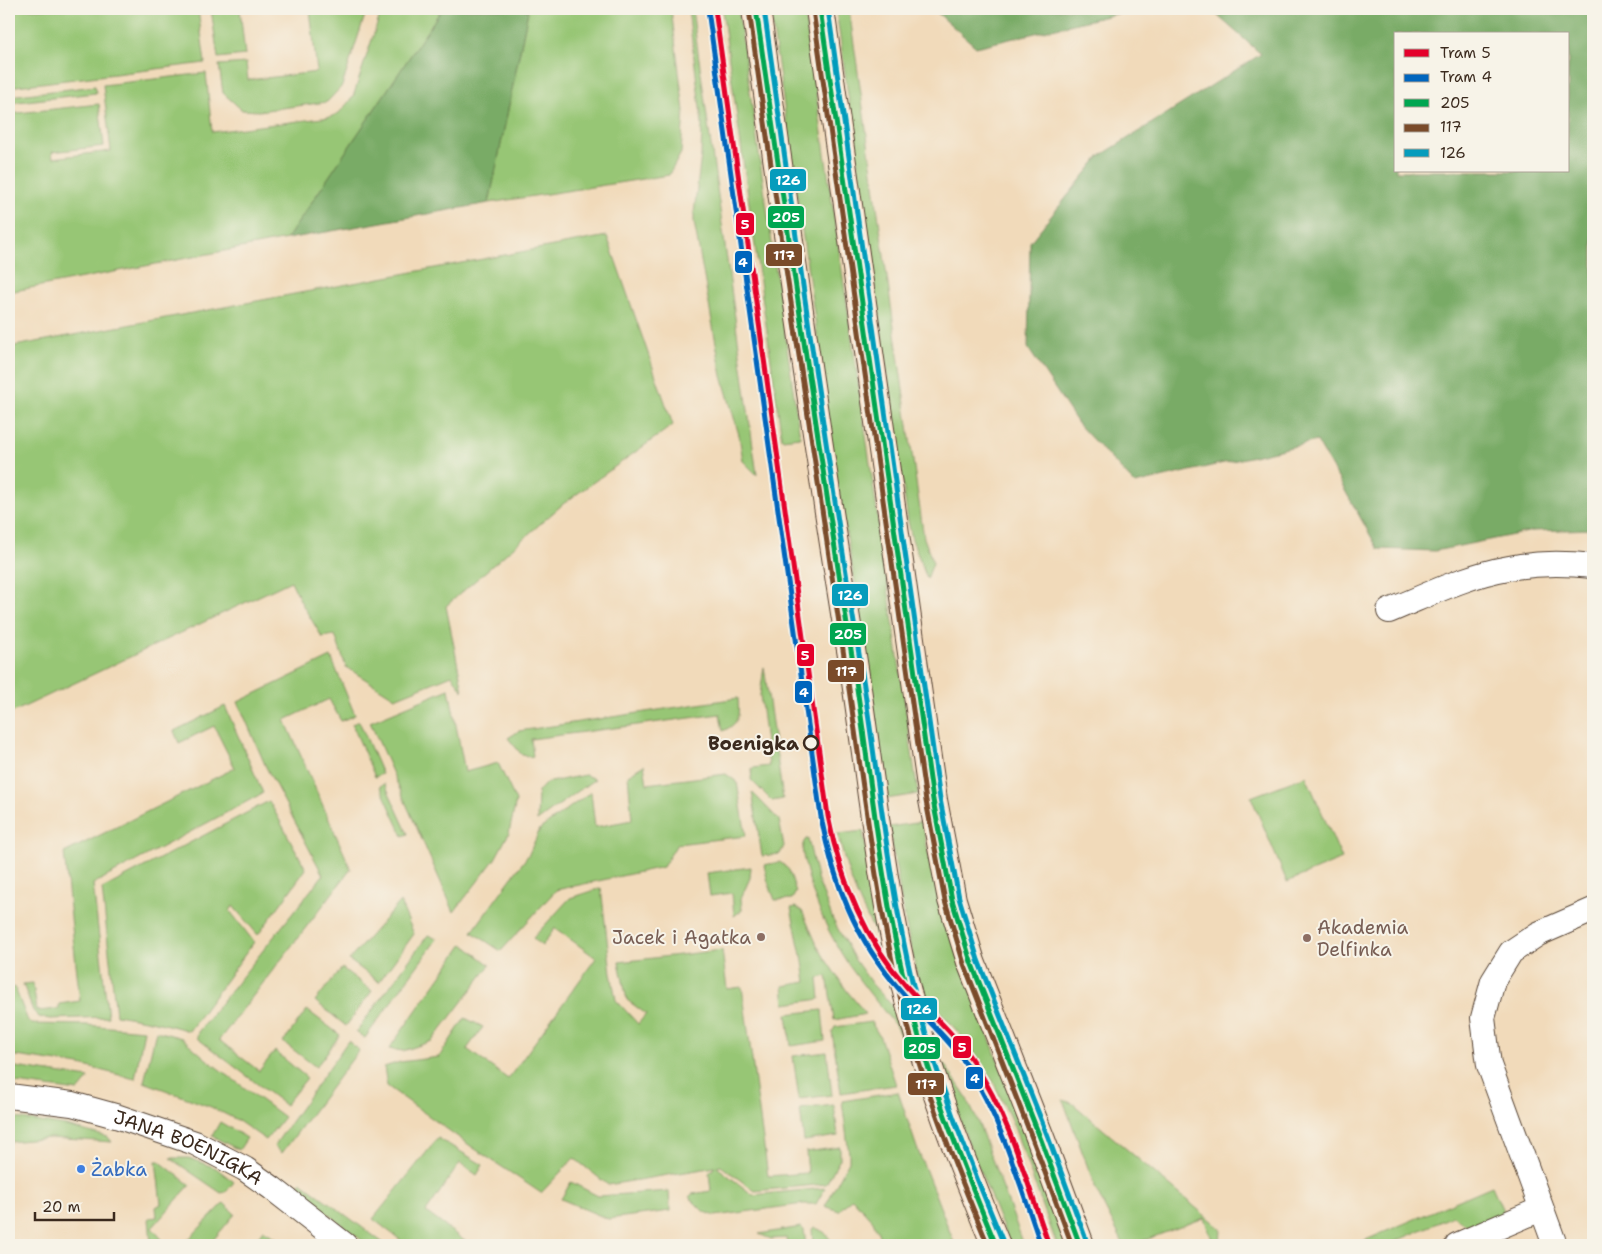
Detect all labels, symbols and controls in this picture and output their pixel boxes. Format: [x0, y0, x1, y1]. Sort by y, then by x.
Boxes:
legend [1394, 32, 1570, 172]
text: Tram 5 [1440, 43, 1491, 63]
text: Tram 4 [1440, 67, 1492, 87]
text: 205 [1440, 93, 1470, 113]
text: 117 [1440, 117, 1462, 137]
text: 126 [1440, 143, 1466, 163]
line badge: 126 [769, 168, 807, 192]
text: 126 [775, 171, 801, 189]
line badge: 205 [767, 205, 805, 229]
text: 205 [772, 208, 800, 226]
line badge: 5 [735, 212, 755, 236]
text: 5 [741, 215, 750, 233]
line badge: 117 [765, 243, 803, 267]
text: 117 [773, 246, 795, 264]
line badge: 4 [734, 250, 753, 274]
text: 4 [738, 253, 748, 271]
line badge: 126 [831, 583, 869, 607]
text: 126 [837, 586, 863, 604]
line badge: 205 [829, 622, 867, 646]
text: 205 [834, 625, 862, 643]
line badge: 5 [796, 643, 815, 667]
text: 5 [801, 646, 810, 664]
line badge: 117 [827, 659, 865, 683]
text: 117 [835, 662, 857, 680]
line badge: 4 [794, 680, 813, 704]
text: 4 [799, 683, 809, 701]
place label: Boenigka [708, 731, 799, 756]
marker: Boenigka [803, 735, 819, 751]
place label: Akademia Delfinka [1317, 915, 1409, 962]
place label: Jacek i Agatka [612, 925, 751, 950]
marker: Jacek i Agatka [755, 931, 767, 943]
marker: Akademia Delfinka [1301, 932, 1313, 944]
line badge: 126 [900, 997, 938, 1021]
text: 126 [906, 1000, 932, 1018]
line badge: 5 [952, 1035, 972, 1059]
line badge: 205 [903, 1036, 941, 1060]
text: 5 [958, 1038, 967, 1056]
text: 205 [908, 1039, 936, 1057]
line badge: 4 [965, 1066, 984, 1090]
text: 4 [970, 1069, 980, 1087]
line badge: 117 [907, 1072, 945, 1096]
text: 117 [915, 1075, 937, 1093]
street label: JANA BOENIGKA [111, 1104, 268, 1191]
place label: Żabka [91, 1157, 147, 1182]
marker: Żabka [75, 1163, 87, 1175]
scale bar [35, 1189, 114, 1221]
text: 20 m [42, 1197, 81, 1217]

